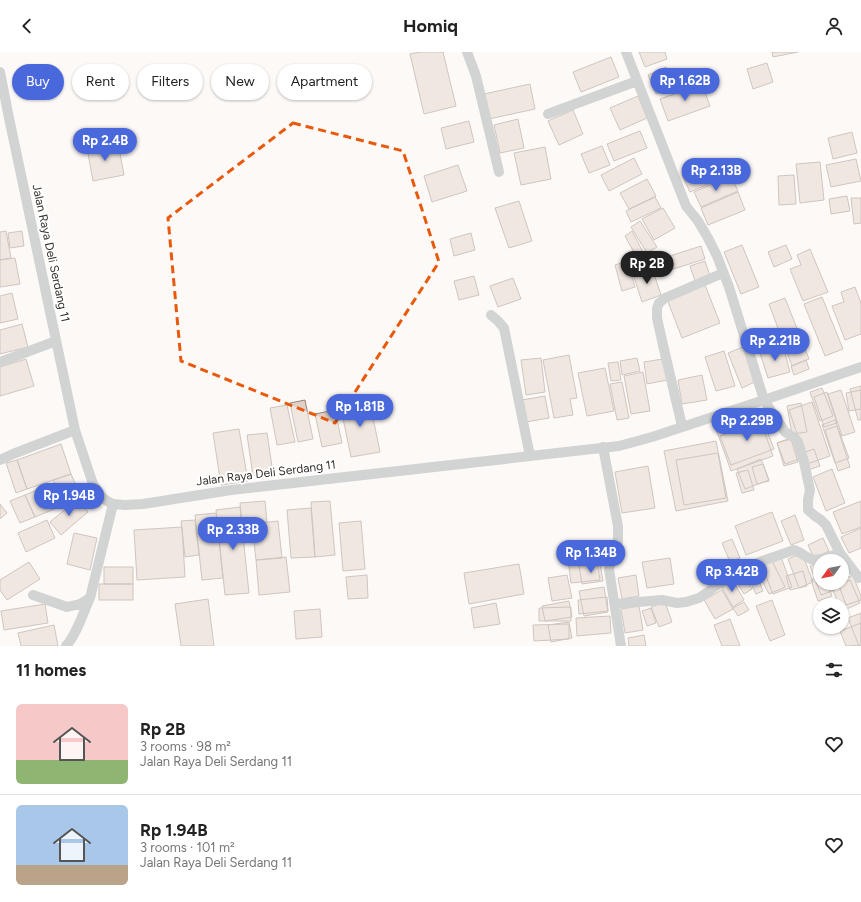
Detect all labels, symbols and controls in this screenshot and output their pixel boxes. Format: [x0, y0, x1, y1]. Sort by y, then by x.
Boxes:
icon: back [16, 15, 38, 37]
text: Homiq [403, 15, 458, 37]
icon: person [823, 15, 845, 37]
chip: Buy [12, 64, 64, 100]
chip: Rent [72, 64, 129, 100]
chip: Filters [137, 64, 203, 100]
chip: New [211, 64, 269, 100]
chip: Apartment [277, 64, 372, 100]
pin: Rp 1.62B [644, 68, 726, 102]
text: Rp 1.62B [659, 73, 711, 88]
pin: Rp 2.4B [68, 128, 142, 162]
text: Rp 2.4B [82, 133, 128, 148]
pin: Rp 2.13B [675, 158, 757, 192]
text: Rp 2.13B [691, 163, 741, 178]
street label: Jalan Raya Deli Serdang 11 [30, 183, 72, 323]
pin: Rp 2B [619, 251, 675, 285]
text: Rp 2B [630, 256, 664, 271]
pin: Rp 2.21B [734, 328, 816, 362]
text: Rp 2.21B [749, 333, 801, 348]
pin: Rp 1.81B [319, 394, 401, 428]
text: Rp 1.81B [335, 399, 385, 414]
pin: Rp 2.29B [706, 408, 788, 442]
text: Rp 2.29B [720, 413, 774, 428]
street label: Jalan Raya Deli Serdang 11 [195, 457, 337, 489]
pin: Rp 1.94B [28, 483, 110, 517]
text: Rp 1.94B [43, 488, 95, 503]
pin: Rp 2.33B [192, 517, 274, 551]
text: Rp 2.33B [207, 522, 259, 537]
pin: Rp 1.34B [550, 540, 632, 574]
text: Rp 1.34B [565, 545, 617, 560]
north arrow [813, 554, 849, 590]
map controls [813, 554, 849, 634]
pin: Rp 3.42B [691, 559, 773, 593]
text: Rp 3.42B [705, 564, 759, 579]
button: layers [813, 598, 849, 634]
icon: filters [823, 659, 845, 681]
text: 11 homes [16, 660, 86, 680]
text: Rp 2B [140, 719, 185, 739]
icon: home [48, 720, 96, 768]
icon: heart [823, 733, 845, 755]
text: 3 rooms · 98 m² [140, 739, 231, 754]
text: Jalan Raya Deli Serdang 11 [140, 754, 292, 769]
text: Rp 1.94B [140, 820, 208, 840]
icon: home [48, 821, 96, 869]
icon: heart [823, 834, 845, 856]
text: 3 rooms · 101 m² [140, 840, 235, 855]
text: Jalan Raya Deli Serdang 11 [140, 855, 292, 870]

